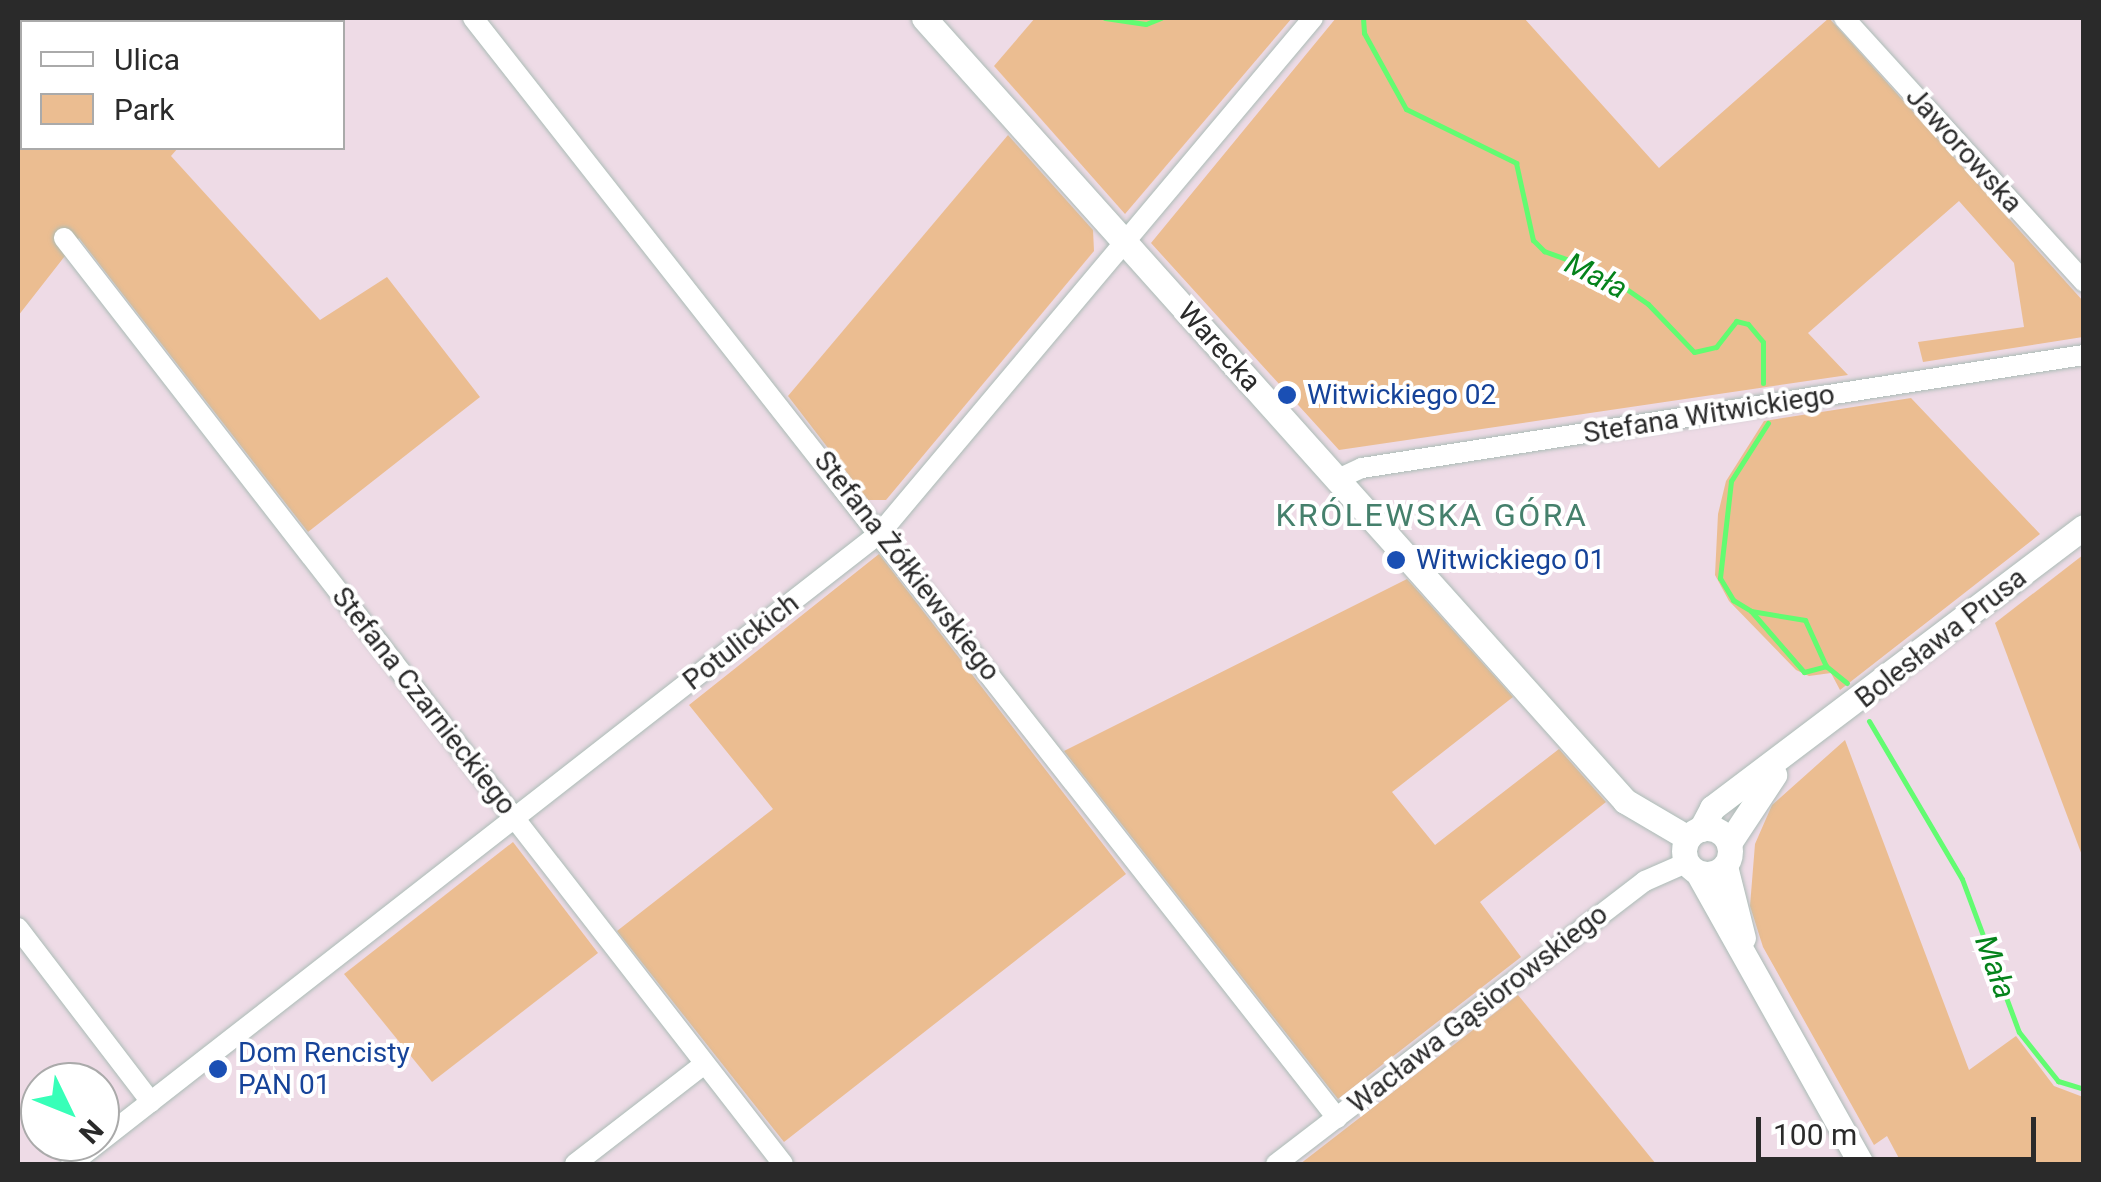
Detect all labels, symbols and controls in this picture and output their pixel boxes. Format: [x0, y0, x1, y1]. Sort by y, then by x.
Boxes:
legend [20, 20, 345, 150]
text: Ulica [114, 42, 180, 77]
street label: Jaworowska [1899, 80, 2029, 220]
text: Park [114, 92, 174, 127]
water label: Mała [1559, 245, 1633, 307]
street label: Warecka [1170, 296, 1268, 398]
place label: Witwickiego 02 [1307, 378, 1496, 412]
street label: Stefana Witwickiego [1581, 378, 1837, 450]
marker: Witwickiego 02 [1276, 384, 1298, 406]
street label: Stefana Żółkiewskiego [807, 444, 1007, 688]
district label: KRÓLEWSKA GÓRA [1276, 496, 1588, 534]
place label: Witwickiego 01 [1416, 543, 1605, 577]
marker: Witwickiego 01 [1385, 549, 1407, 571]
street label: Bolesława Prusa [1849, 561, 2033, 715]
street label: Stefana Czarnieckiego [325, 581, 523, 821]
street label: Potulickich [677, 586, 805, 698]
street label: Wacława Gąsiorowskiego [1342, 897, 1614, 1121]
water label: Mała [1967, 930, 2023, 1004]
place label: Dom Rencisty PAN 01 [238, 1036, 410, 1102]
marker: Dom Rencisty PAN 01 [207, 1058, 229, 1080]
north arrow [20, 1062, 120, 1162]
scale bar [1761, 1097, 2041, 1159]
text: N [72, 1113, 110, 1150]
text: 100 m [1773, 1117, 1857, 1152]

